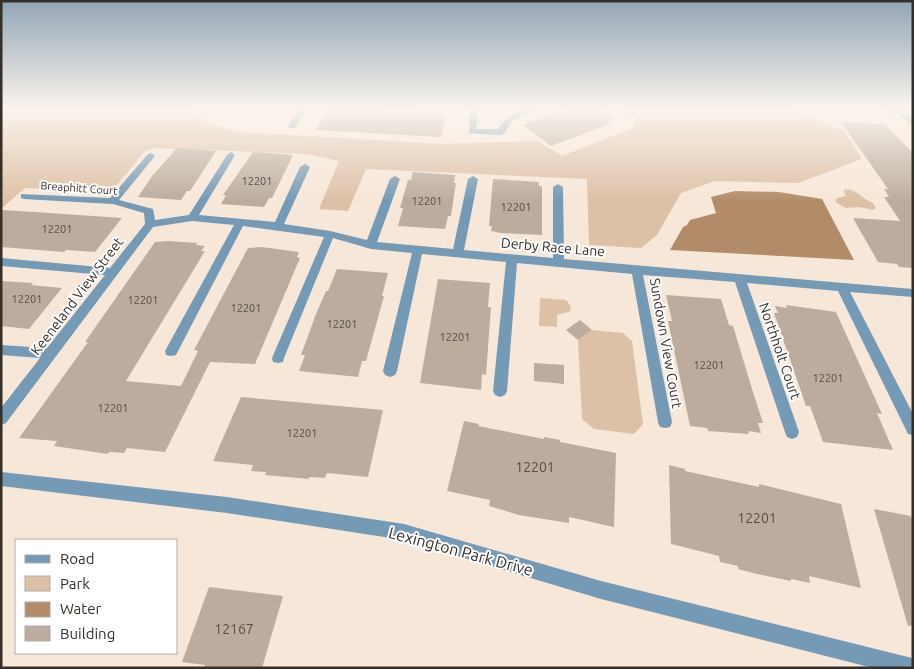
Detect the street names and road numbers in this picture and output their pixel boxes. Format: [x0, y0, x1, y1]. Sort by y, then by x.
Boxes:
street label: Breaphitt Court [40, 179, 119, 197]
street label: Keeneland View Street [27, 234, 127, 358]
street label: Derby Race Lane [500, 234, 606, 260]
street label: Sundown View Court [647, 277, 685, 410]
street label: Northholt Court [756, 301, 804, 402]
street label: Lexington Park Drive [387, 523, 535, 579]

